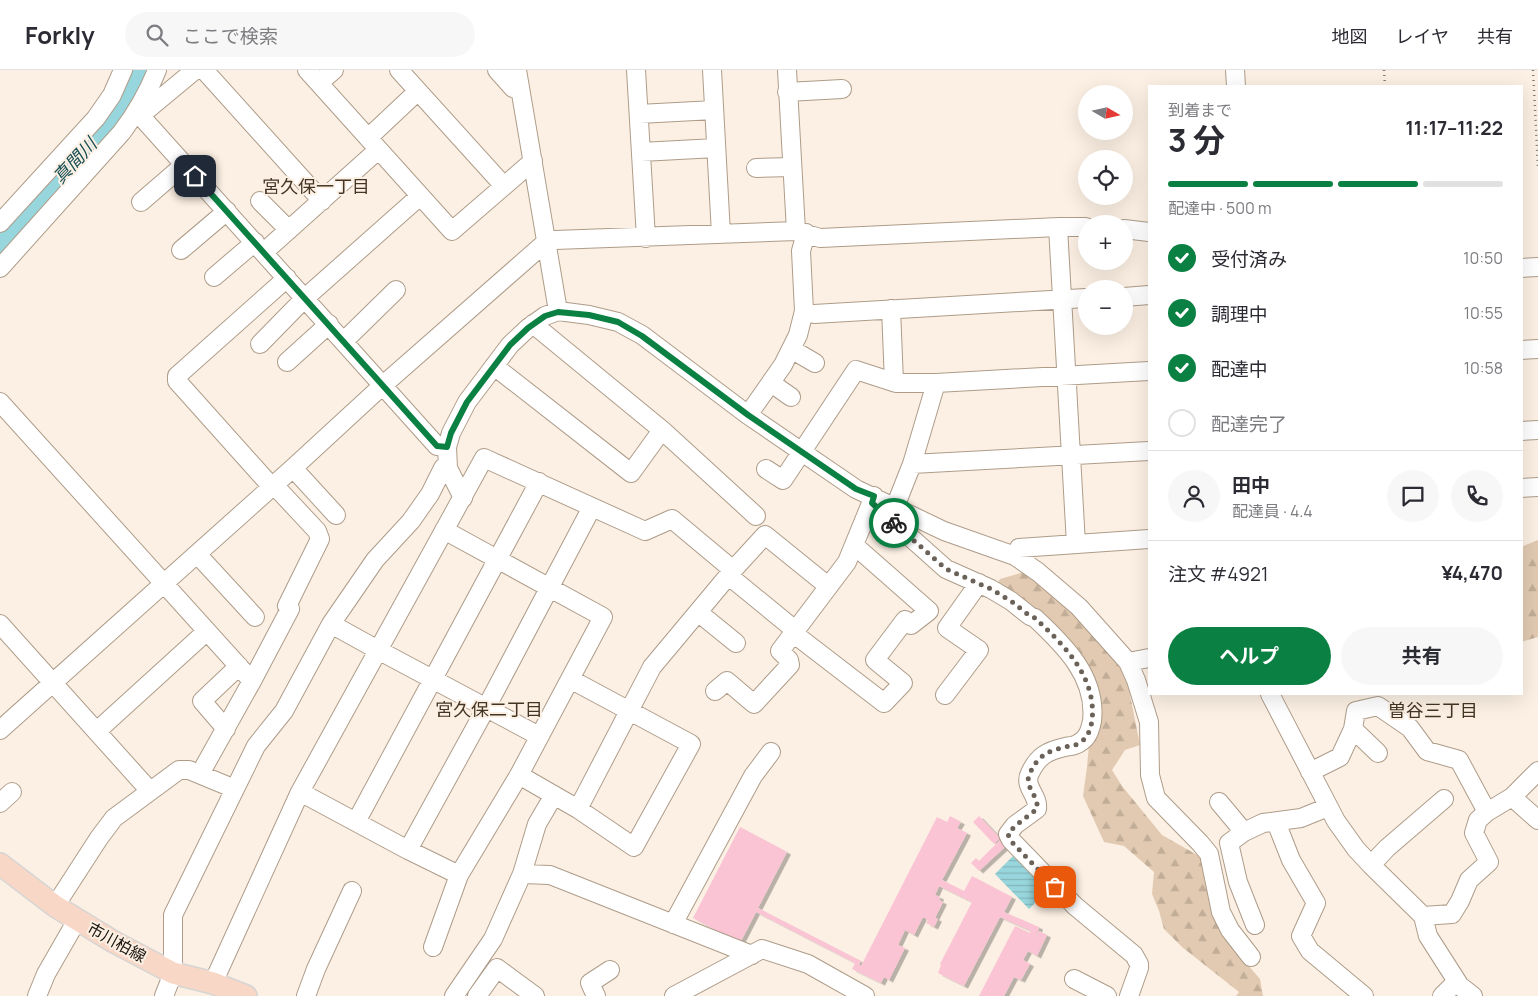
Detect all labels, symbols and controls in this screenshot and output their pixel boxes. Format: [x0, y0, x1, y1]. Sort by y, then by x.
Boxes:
search box [125, 12, 475, 57]
text: Forkly [25, 18, 95, 51]
icon: search [143, 21, 171, 49]
text: ここで検索 [183, 23, 278, 49]
text: 地図 [1332, 24, 1368, 48]
text: レイヤ [1396, 24, 1449, 48]
text: 共有 [1477, 24, 1513, 48]
north arrow [1078, 85, 1132, 140]
map controls [1078, 85, 1133, 335]
text: 到着まで [1168, 99, 1232, 121]
text: 11:17–11:22 [1406, 115, 1503, 141]
text: 3 分 [1168, 118, 1225, 162]
water label: 真間川 [47, 131, 103, 188]
button: locate [1078, 150, 1133, 205]
pin [174, 155, 216, 197]
icon: home [181, 162, 209, 190]
district label: 宮久保一丁目 [262, 174, 370, 198]
text: 配達中 · 500 m [1168, 197, 1272, 219]
button: + [1078, 215, 1133, 270]
icon: check [1168, 244, 1196, 272]
text: 受付済み [1211, 246, 1287, 272]
text: 10:50 [1463, 247, 1503, 269]
button: − [1078, 280, 1133, 335]
icon: check [1168, 299, 1196, 327]
text: 調理中 [1211, 301, 1268, 327]
text: 10:55 [1464, 302, 1503, 324]
icon: check [1168, 354, 1196, 382]
text: 配達中 [1211, 356, 1268, 382]
text: 10:58 [1464, 357, 1503, 379]
text: 配達完了 [1211, 411, 1287, 437]
button: person [1168, 470, 1220, 522]
button: chat [1387, 470, 1439, 522]
button: phone [1451, 470, 1503, 522]
text: 田中 [1232, 472, 1270, 498]
courier [869, 498, 919, 548]
text: 配達員 · 4.4 [1232, 500, 1313, 522]
icon: bike [880, 509, 908, 537]
text: ¥4,470 [1442, 560, 1503, 586]
text: 注文 #4921 [1168, 561, 1268, 587]
button: ヘルプ [1168, 627, 1331, 685]
button: 共有 [1341, 627, 1503, 685]
district label: 宮久保二丁目 [435, 697, 543, 721]
district label: 曽谷三丁目 [1388, 698, 1478, 722]
pin [1034, 866, 1076, 908]
icon: bag [1041, 873, 1069, 901]
street label: 市川柏線 [84, 917, 150, 967]

